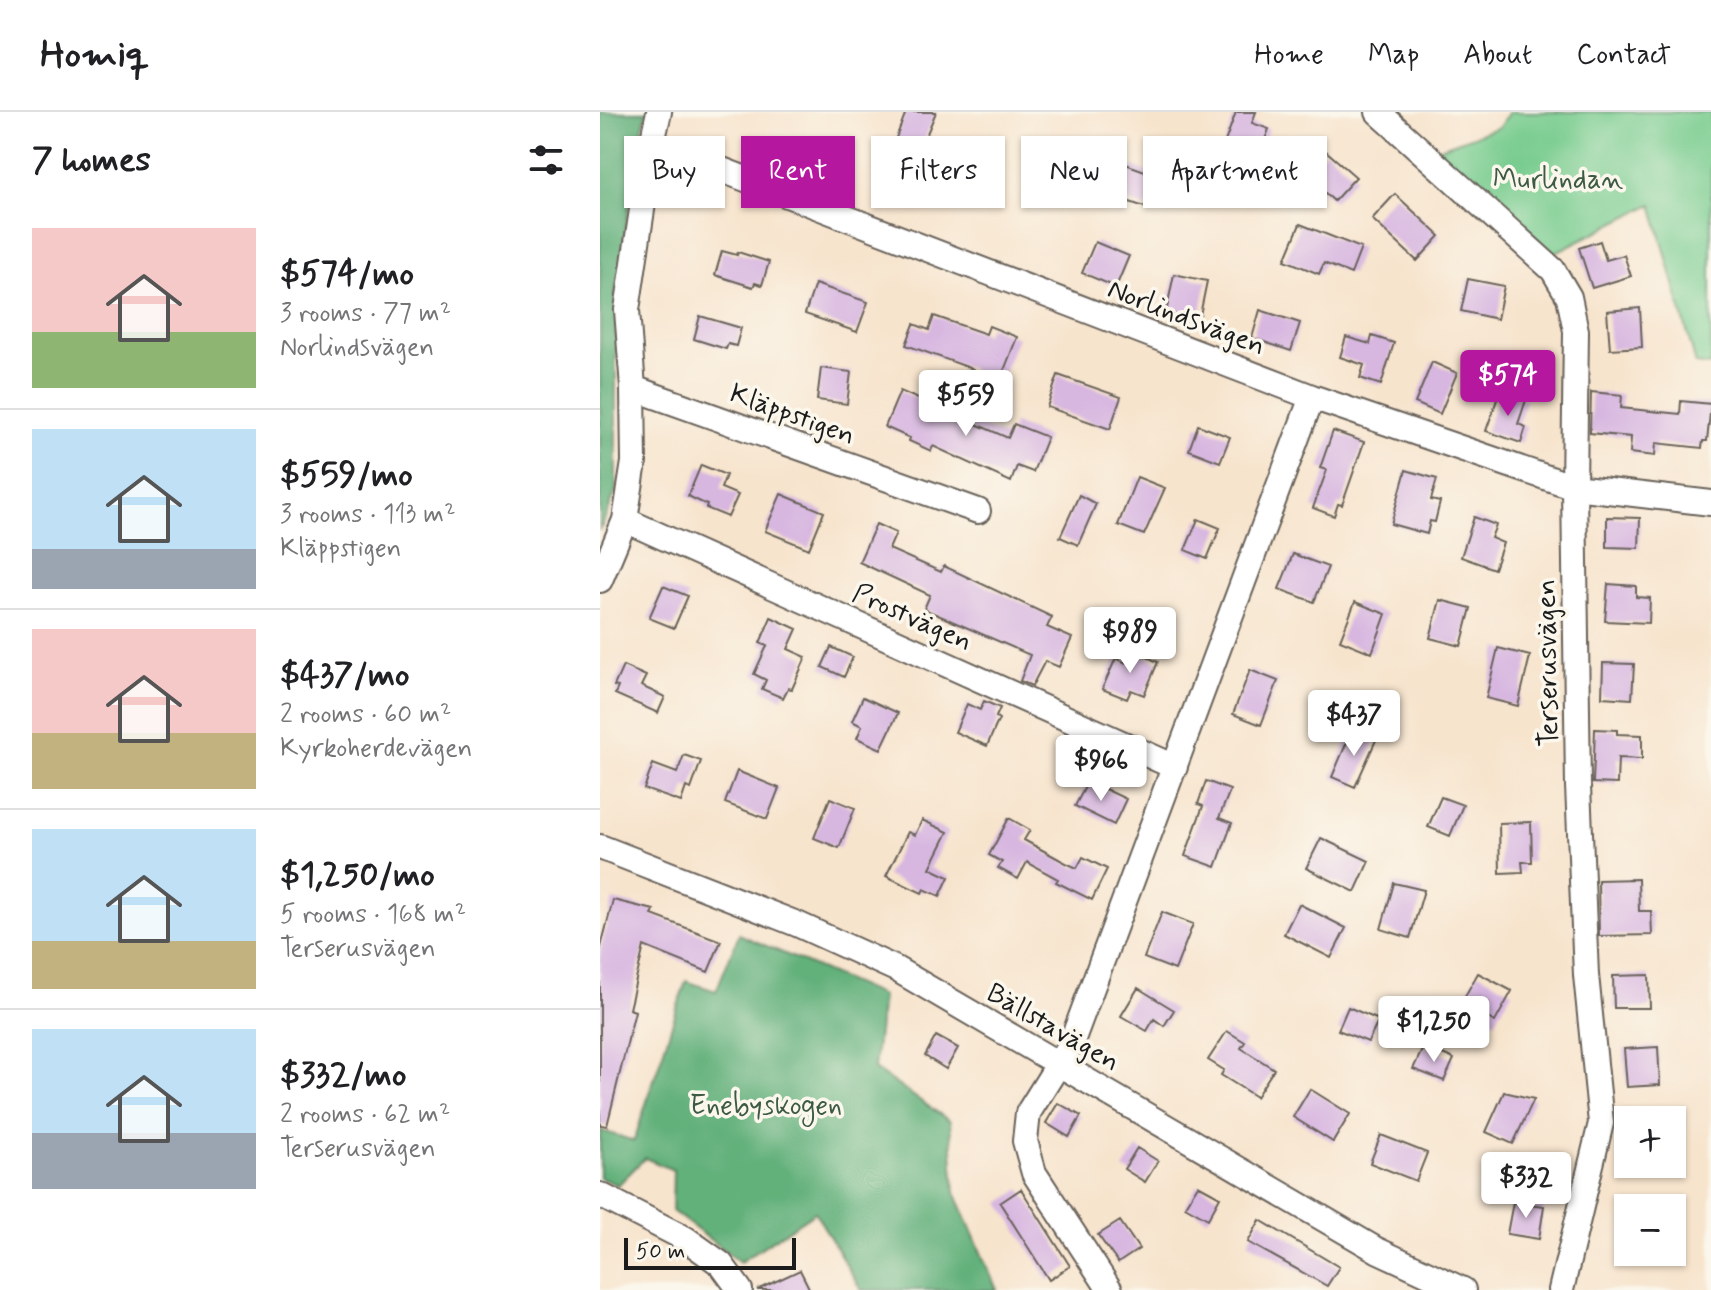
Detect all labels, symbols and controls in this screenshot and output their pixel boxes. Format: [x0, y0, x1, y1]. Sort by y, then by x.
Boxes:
text: Homiq [40, 31, 149, 80]
text: Home [1254, 37, 1324, 74]
text: Map [1368, 37, 1419, 74]
text: About [1463, 37, 1532, 74]
text: Contact [1576, 37, 1671, 74]
chip: Buy [624, 136, 725, 208]
chip: Rent [741, 136, 855, 208]
chip: Filters [871, 136, 1005, 208]
chip: New [1021, 136, 1127, 208]
chip: Apartment [1143, 136, 1327, 208]
text: 7 homes [32, 138, 151, 183]
icon: filters [524, 138, 568, 182]
park label: Murlindan [1493, 162, 1623, 199]
text: $574/mo [280, 252, 414, 297]
icon: home [96, 260, 192, 356]
street label: Norlindsvägen [1102, 271, 1270, 365]
text: 3 rooms · 77 m² [280, 297, 451, 331]
text: Norlindsvägen [280, 331, 434, 365]
pin: $574 [1461, 350, 1555, 418]
text: $574 [1478, 359, 1538, 393]
pin: $559 [919, 370, 1013, 438]
street label: Kläppstigen [724, 376, 860, 455]
text: $559 [937, 379, 995, 413]
text: $559/mo [280, 453, 413, 498]
icon: home [96, 461, 192, 557]
text: 3 rooms · 113 m² [280, 498, 456, 532]
text: Kläppstigen [280, 532, 401, 566]
street label: Prostvägen [846, 575, 978, 661]
street label: Terserusvägen [1529, 579, 1568, 747]
pin: $989 [1083, 607, 1177, 675]
text: $989 [1102, 616, 1158, 650]
text: $437/mo [280, 653, 410, 698]
icon: home [96, 661, 192, 757]
pin: $437 [1307, 690, 1401, 758]
text: 2 rooms · 60 m² [280, 698, 451, 732]
text: $437 [1326, 699, 1382, 733]
text: Kyrkoherdevägen [280, 732, 472, 766]
pin: $966 [1054, 735, 1148, 803]
text: $966 [1074, 744, 1128, 778]
text: $1,250/mo [280, 853, 435, 898]
icon: home [96, 861, 192, 957]
text: 5 rooms · 168 m² [280, 898, 466, 932]
text: Terserusvägen [280, 932, 436, 966]
street label: Bällstavägen [979, 975, 1126, 1081]
pin: $1,250 [1369, 996, 1499, 1064]
text: $1,250 [1396, 1005, 1472, 1039]
text: $332/mo [280, 1053, 406, 1098]
icon: home [96, 1061, 192, 1157]
park label: Enebyskogen [690, 1088, 842, 1127]
text: 2 rooms · 62 m² [280, 1098, 450, 1132]
map controls [1614, 1106, 1686, 1266]
button: + [1614, 1106, 1686, 1178]
text: Terserusvägen [280, 1132, 436, 1166]
pin: $332 [1479, 1152, 1573, 1220]
text: $332 [1499, 1161, 1553, 1195]
button: − [1614, 1194, 1686, 1266]
scale bar [624, 1234, 796, 1270]
text: 50 m [636, 1238, 685, 1266]

